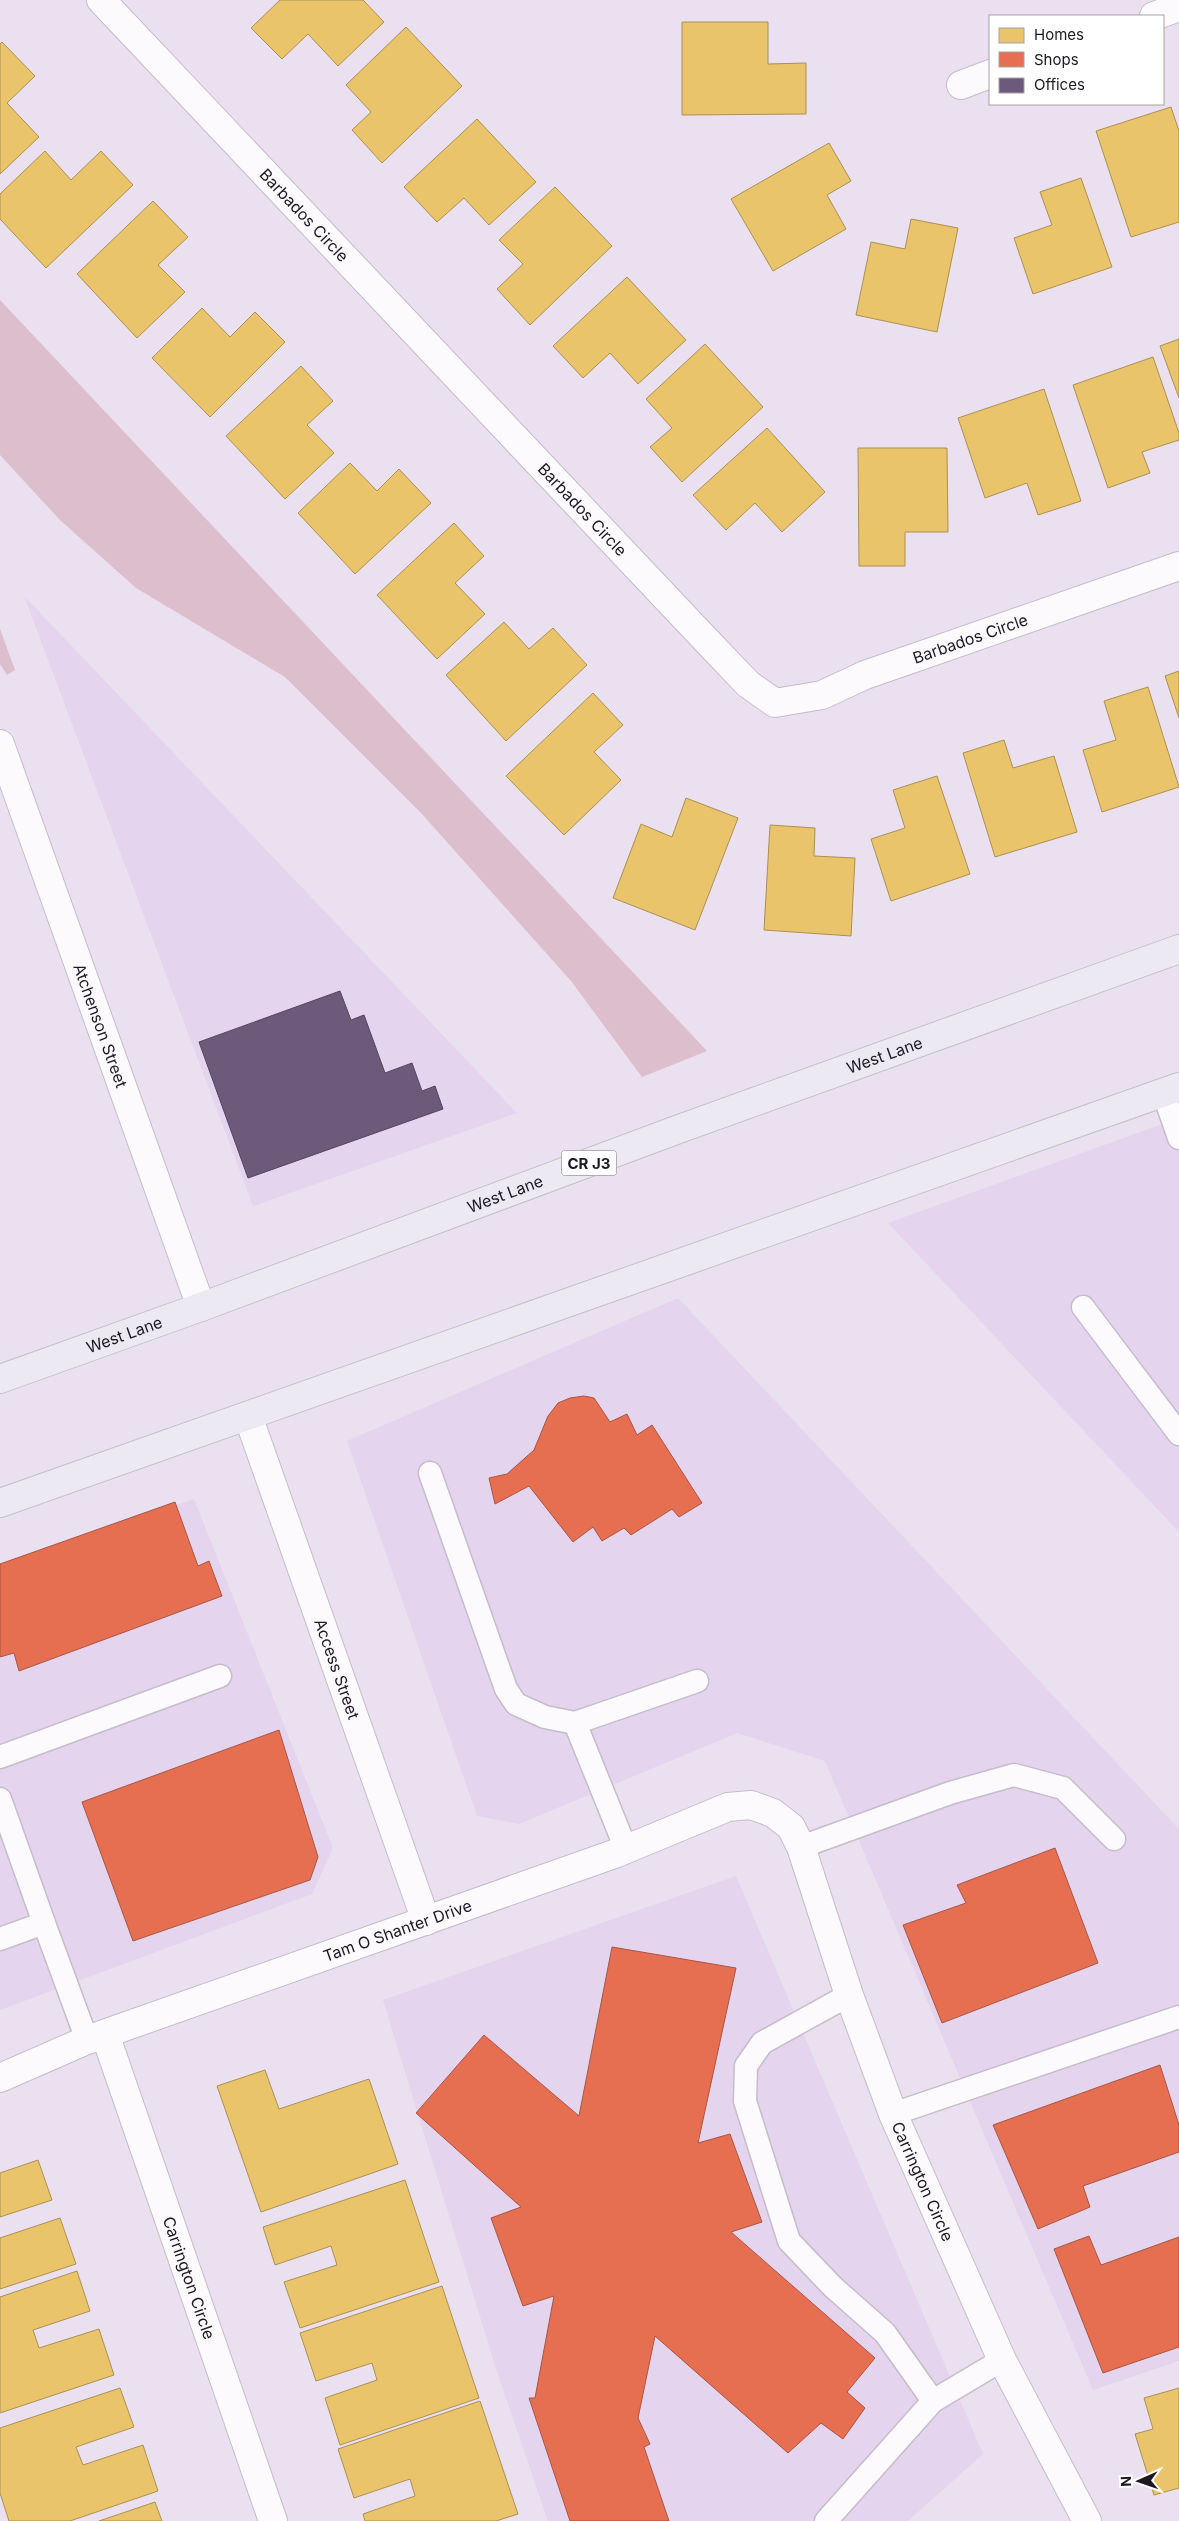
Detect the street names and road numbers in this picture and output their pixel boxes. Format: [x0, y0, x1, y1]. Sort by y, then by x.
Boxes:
street label: Barbados Circle [256, 164, 353, 266]
street label: Barbados Circle [534, 459, 631, 560]
street label: Barbados Circle [910, 609, 1030, 668]
street label: Atchenson Street [69, 961, 132, 1090]
street label: West Lane [844, 1032, 925, 1078]
road number: CR J3 [562, 1150, 616, 1176]
street label: West Lane [464, 1171, 546, 1217]
street label: West Lane [84, 1312, 165, 1357]
street label: Access Street [310, 1616, 364, 1722]
street label: Tam O Shanter Drive [320, 1895, 474, 1966]
street label: Carrington Circle [888, 2119, 958, 2244]
street label: Carrington Circle [159, 2214, 220, 2342]

